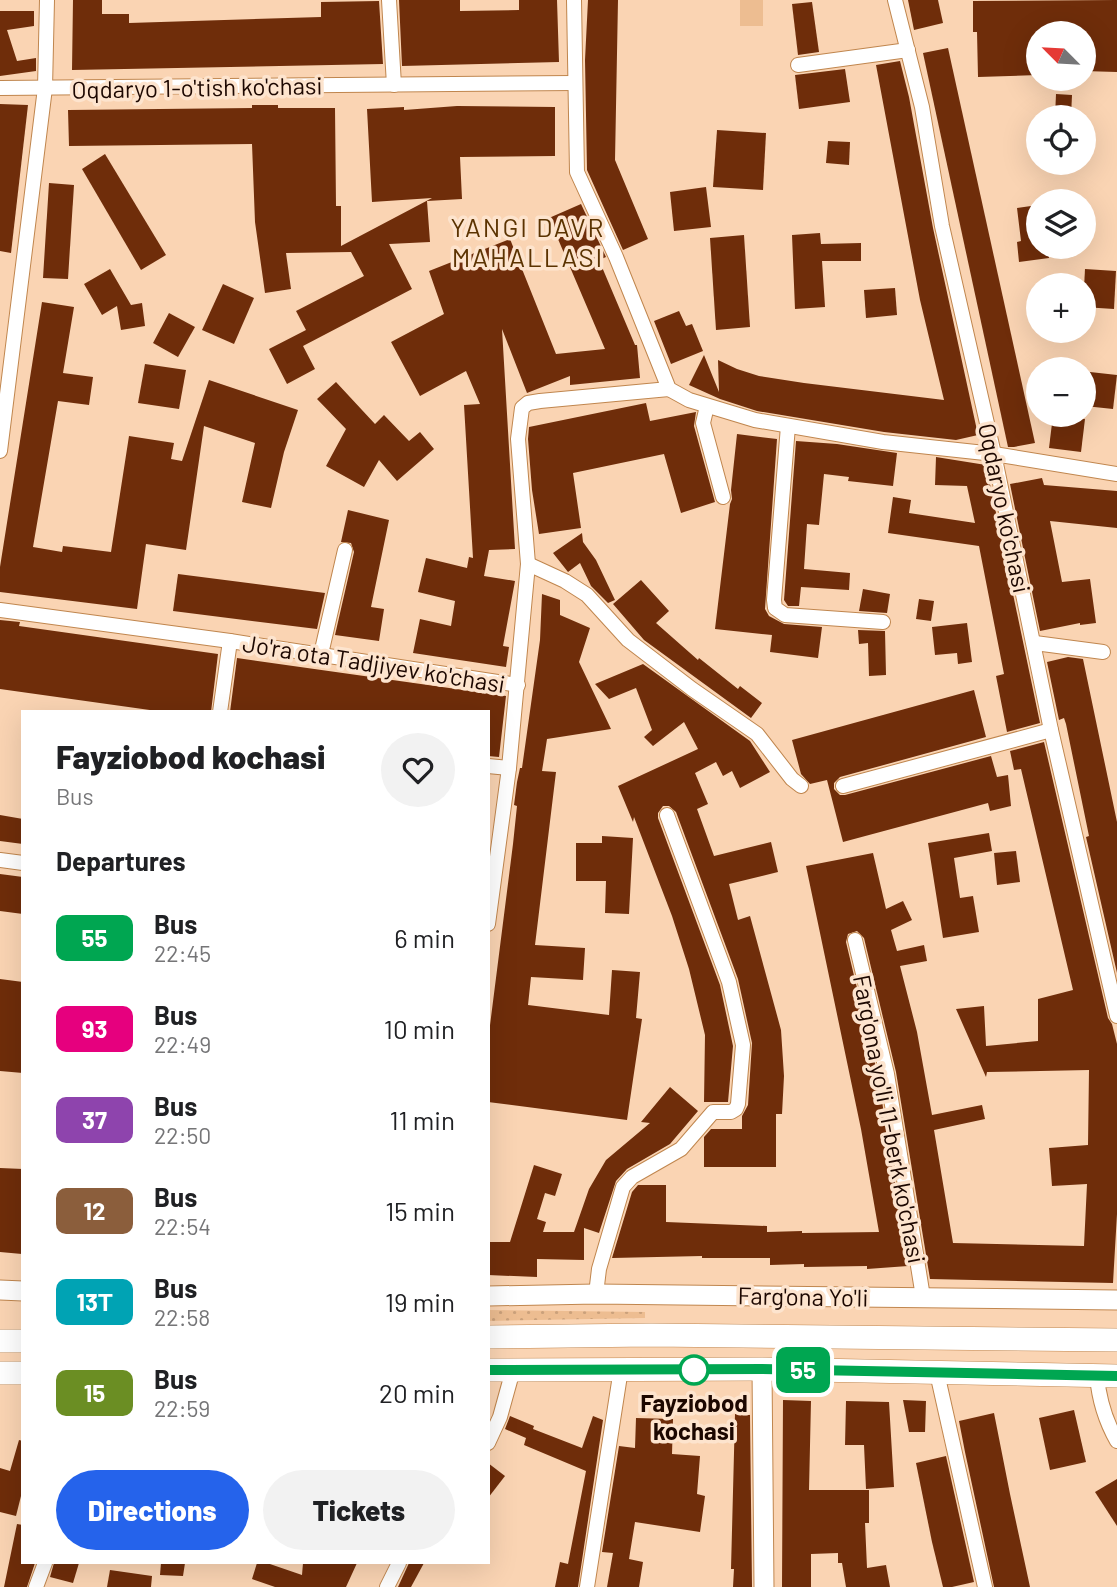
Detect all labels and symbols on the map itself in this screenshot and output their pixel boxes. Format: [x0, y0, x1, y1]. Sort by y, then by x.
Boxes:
north arrow [1026, 21, 1096, 91]
street label: Oqdaryo 1-o'tish ko'chasi [71, 70, 323, 104]
district label: YANGI DAVR MAHALLASI [450, 211, 606, 272]
street label: Oqdaryo ko'chasi [973, 420, 1037, 596]
street label: Jo'ra ota Tadjiyev ko'chasi [241, 628, 507, 698]
street label: Farg'ona yo'li 11-berk ko'chasi [848, 972, 932, 1266]
street label: Farg'ona Yo'li [737, 1280, 869, 1312]
line badge: 55 [772, 1347, 834, 1393]
marker: Fayziobod kochasi [679, 1355, 709, 1385]
place label: Fayziobod kochasi [640, 1388, 748, 1445]

